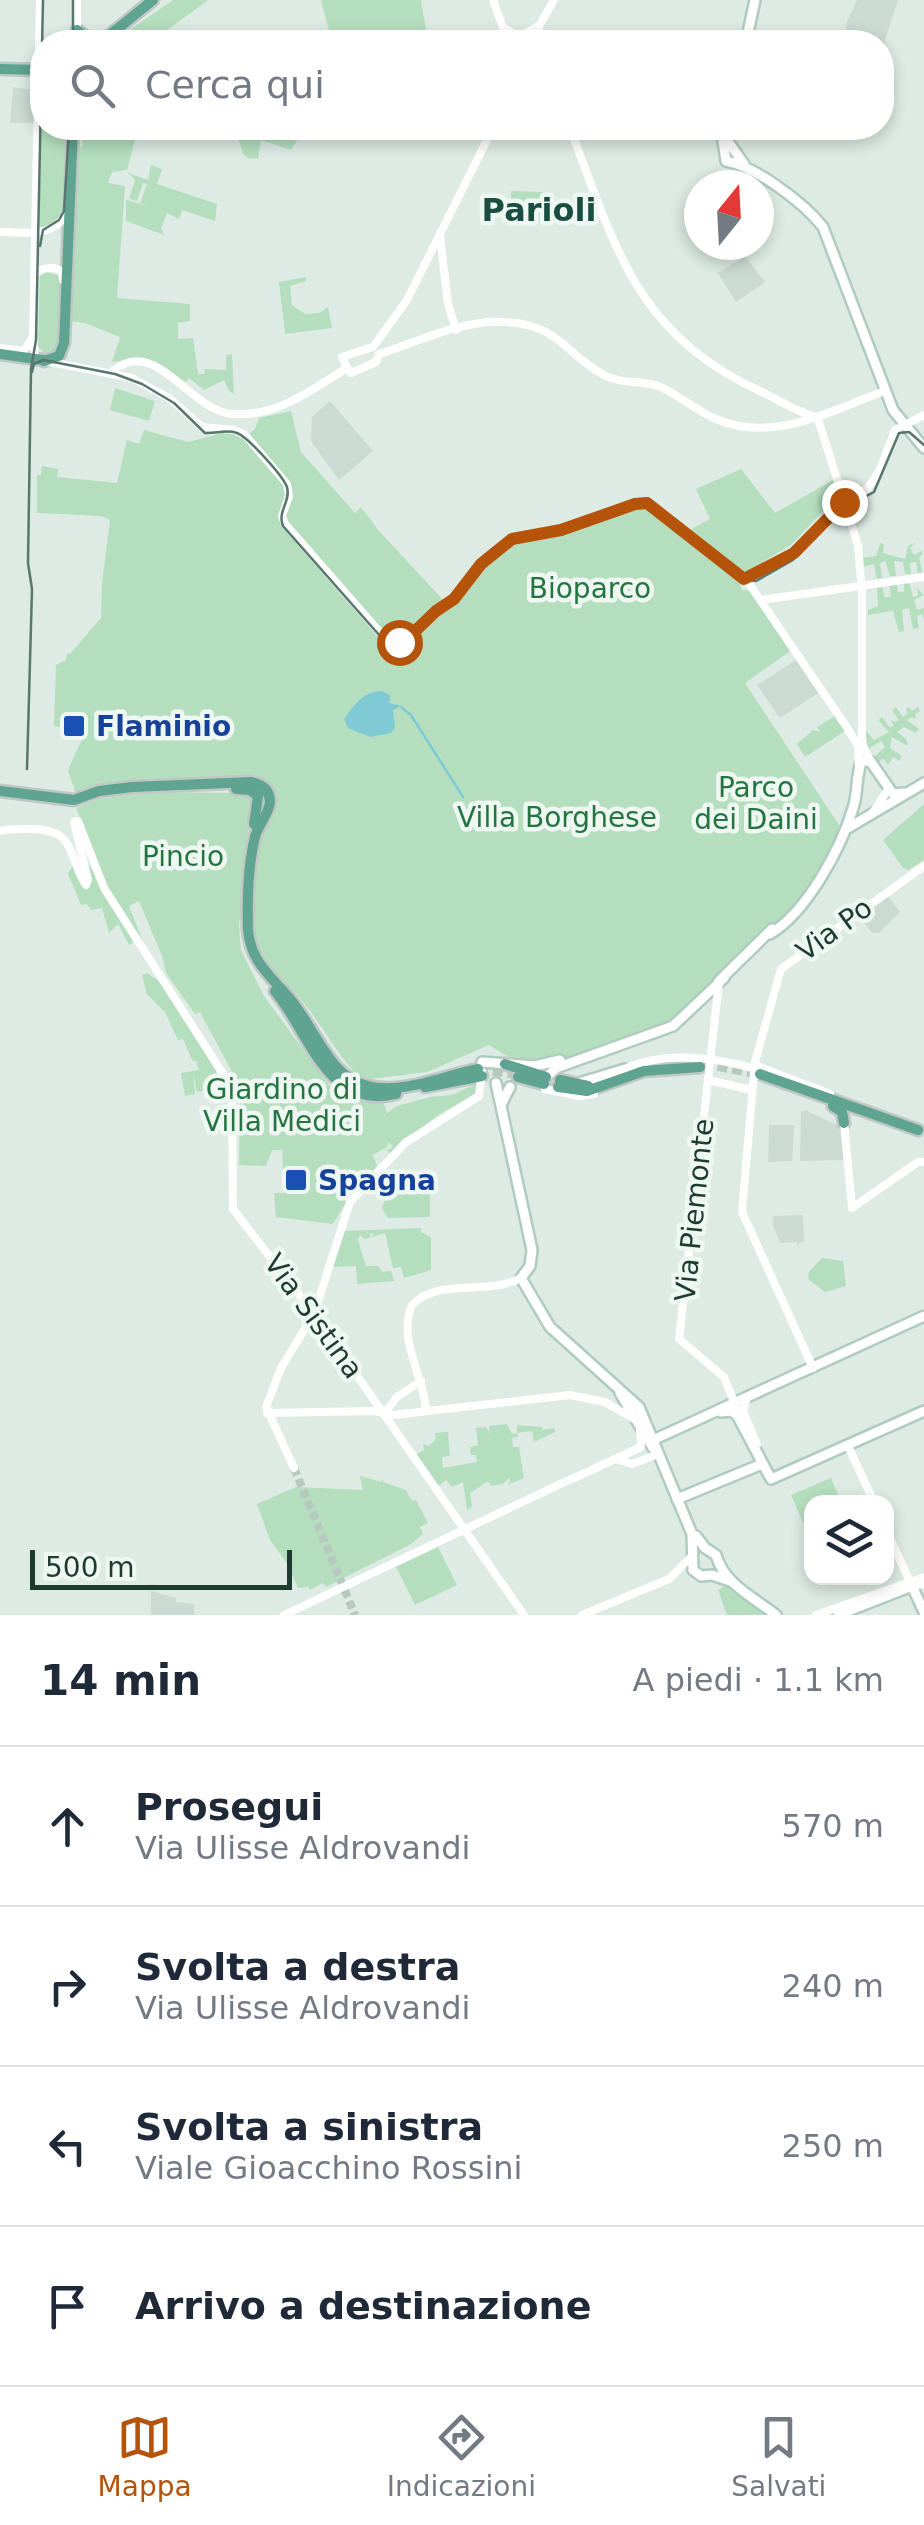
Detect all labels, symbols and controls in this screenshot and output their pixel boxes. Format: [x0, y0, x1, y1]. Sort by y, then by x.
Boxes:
search box [30, 30, 894, 140]
icon: search [65, 58, 120, 113]
text: Cerca qui [145, 63, 325, 107]
north arrow [684, 170, 774, 260]
district label: Parioli [482, 191, 596, 229]
route end [822, 480, 868, 526]
park label: Bioparco [529, 572, 651, 605]
route start [377, 620, 423, 666]
place label: Flaminio [96, 710, 231, 743]
marker: Flaminio [61, 713, 87, 739]
park label: Parco dei Daini [694, 771, 818, 836]
park label: Villa Borghese [457, 801, 657, 834]
park label: Pincio [142, 840, 224, 873]
street label: Via Po [790, 891, 879, 968]
park label: Giardino di Villa Medici [203, 1073, 361, 1138]
street label: Via Piemonte [668, 1117, 721, 1303]
place label: Spagna [318, 1164, 436, 1197]
marker: Spagna [283, 1167, 309, 1193]
street label: Via Sistina [257, 1247, 370, 1385]
map controls [804, 1495, 894, 1585]
button: layers [804, 1495, 894, 1585]
scale bar [30, 1545, 292, 1590]
text: 500 m [45, 1551, 135, 1584]
text: 14 min [40, 1656, 201, 1705]
text: A piedi · 1.1 km [633, 1661, 884, 1699]
text: Prosegui [135, 1785, 323, 1829]
icon: ahead [40, 1799, 95, 1854]
text: 570 m [782, 1807, 884, 1845]
text: Via Ulisse Aldrovandi [135, 1829, 470, 1867]
text: Svolta a destra [135, 1945, 460, 1989]
icon: right [40, 1959, 95, 2014]
text: 240 m [782, 1967, 884, 2005]
text: Via Ulisse Aldrovandi [135, 1989, 470, 2027]
text: Svolta a sinistra [135, 2105, 483, 2149]
icon: left [40, 2119, 95, 2174]
text: 250 m [782, 2127, 884, 2165]
text: Viale Gioacchino Rossini [135, 2149, 522, 2187]
icon: arrive [40, 2279, 95, 2334]
text: Arrivo a destinazione [135, 2284, 591, 2328]
tab: Mappa [98, 2410, 192, 2503]
tab: Indicazioni [387, 2410, 536, 2503]
tab: Salvati [731, 2410, 826, 2503]

